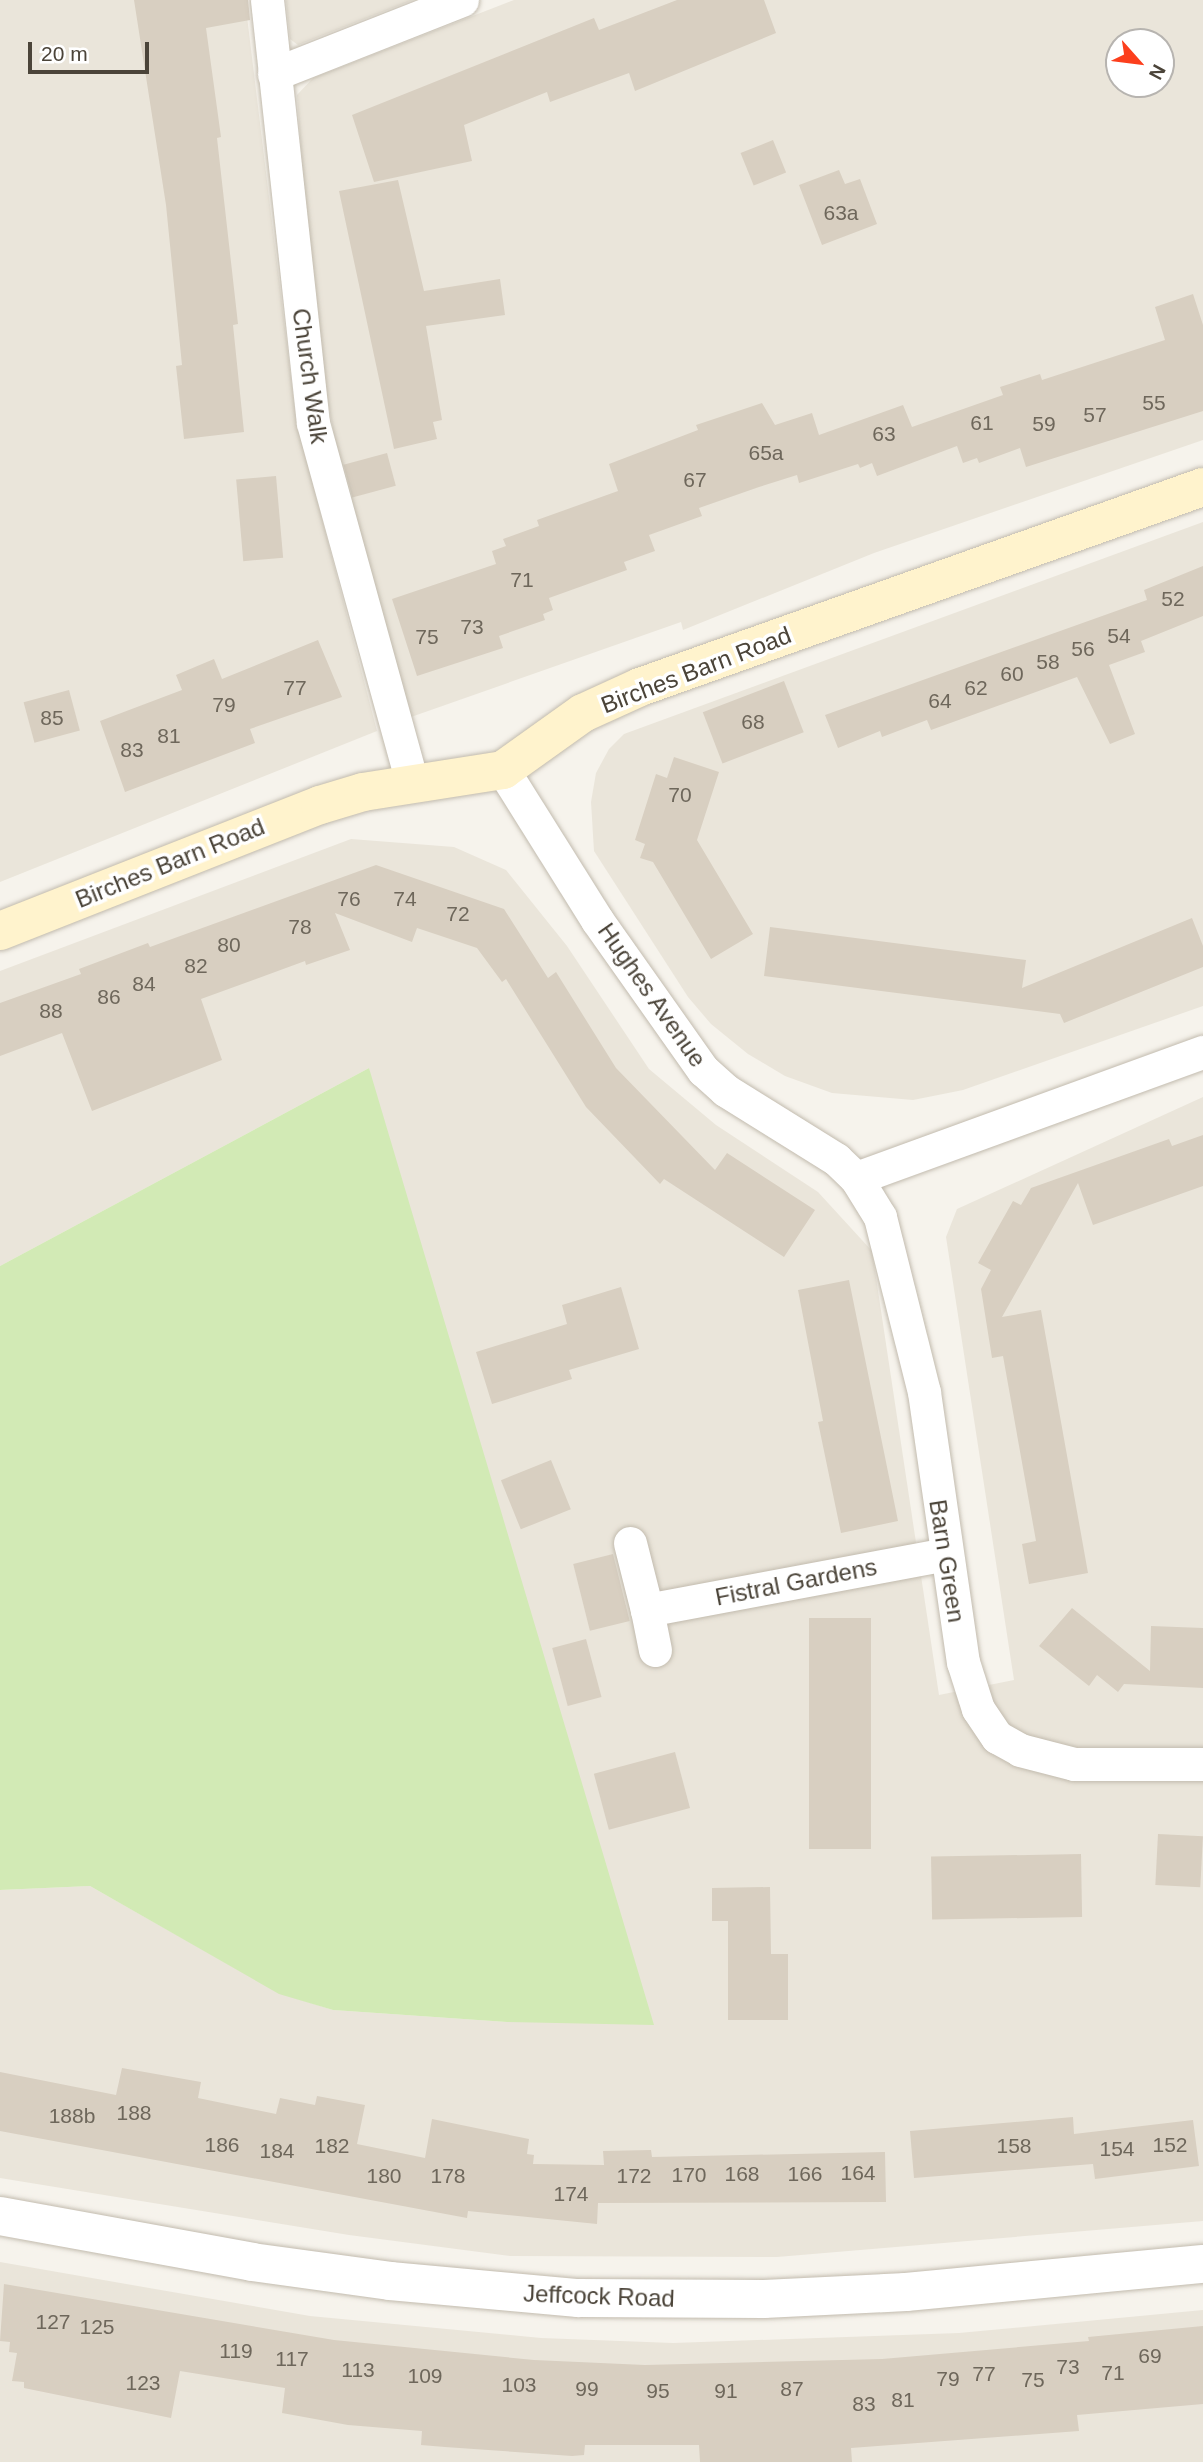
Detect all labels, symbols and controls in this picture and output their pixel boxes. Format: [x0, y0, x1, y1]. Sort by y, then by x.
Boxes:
scale bar [32, 28, 152, 72]
north arrow [1105, 28, 1175, 98]
text: 20 m [41, 42, 88, 65]
text: N [1145, 61, 1170, 83]
house number: 63a [823, 200, 859, 226]
street label: Church Walk [286, 306, 334, 446]
house number: 55 [1142, 390, 1166, 416]
house number: 57 [1083, 402, 1107, 428]
house number: 61 [970, 410, 994, 436]
house number: 59 [1032, 411, 1056, 437]
house number: 63 [872, 421, 896, 447]
house number: 65a [748, 440, 784, 466]
house number: 67 [683, 467, 707, 493]
house number: 71 [510, 567, 534, 593]
house number: 52 [1161, 586, 1185, 612]
house number: 73 [460, 614, 484, 640]
street label: Birches Barn Road [597, 620, 795, 720]
house number: 54 [1107, 623, 1131, 649]
house number: 75 [415, 624, 439, 650]
house number: 56 [1071, 636, 1095, 662]
house number: 58 [1036, 649, 1060, 675]
house number: 60 [1000, 661, 1024, 687]
house number: 77 [283, 675, 307, 701]
house number: 62 [964, 675, 988, 701]
house number: 64 [928, 688, 952, 714]
house number: 79 [212, 692, 236, 718]
house number: 85 [40, 705, 64, 731]
house number: 68 [741, 709, 765, 735]
house number: 81 [157, 723, 181, 749]
house number: 83 [120, 737, 144, 763]
house number: 70 [668, 782, 692, 808]
street label: Birches Barn Road [71, 812, 269, 914]
house number: 76 [337, 886, 361, 912]
house number: 74 [393, 886, 417, 912]
house number: 72 [446, 901, 470, 927]
house number: 78 [288, 914, 312, 940]
street label: Hughes Avenue [591, 917, 713, 1073]
house number: 80 [217, 932, 241, 958]
house number: 82 [184, 953, 208, 979]
house number: 84 [132, 971, 156, 997]
house number: 86 [97, 984, 121, 1010]
house number: 88 [39, 998, 63, 1024]
street label: Barn Green [923, 1497, 971, 1625]
street label: Fistral Gardens [713, 1552, 879, 1612]
house number: 188 [116, 2100, 152, 2126]
house number: 188b [49, 2103, 95, 2129]
house number: 186 [204, 2132, 240, 2158]
house number: 152 [1152, 2132, 1188, 2158]
house number: 182 [314, 2133, 350, 2159]
house number: 158 [996, 2133, 1032, 2159]
house number: 154 [1099, 2136, 1135, 2162]
house number: 184 [259, 2138, 295, 2164]
house number: 164 [840, 2160, 876, 2186]
house number: 168 [724, 2161, 760, 2187]
house number: 166 [787, 2161, 823, 2187]
house number: 170 [671, 2162, 707, 2188]
house number: 180 [366, 2163, 402, 2189]
house number: 178 [430, 2163, 466, 2189]
house number: 172 [616, 2163, 652, 2189]
house number: 174 [553, 2181, 589, 2207]
street label: Jeffcock Road [523, 2279, 675, 2313]
house number: 127 [35, 2309, 71, 2335]
house number: 125 [79, 2314, 115, 2340]
house number: 119 [219, 2338, 253, 2364]
house number: 69 [1138, 2343, 1162, 2369]
house number: 117 [275, 2346, 309, 2372]
house number: 73 [1056, 2354, 1080, 2380]
house number: 113 [341, 2357, 375, 2383]
house number: 71 [1101, 2360, 1125, 2386]
house number: 77 [972, 2361, 996, 2387]
house number: 109 [407, 2363, 443, 2389]
house number: 79 [936, 2366, 960, 2392]
house number: 75 [1021, 2367, 1045, 2393]
house number: 123 [125, 2370, 161, 2396]
house number: 103 [501, 2372, 537, 2398]
house number: 99 [575, 2376, 599, 2402]
house number: 87 [780, 2376, 804, 2402]
house number: 95 [646, 2378, 670, 2404]
house number: 91 [714, 2378, 738, 2404]
house number: 81 [891, 2387, 915, 2413]
house number: 83 [852, 2391, 876, 2417]

